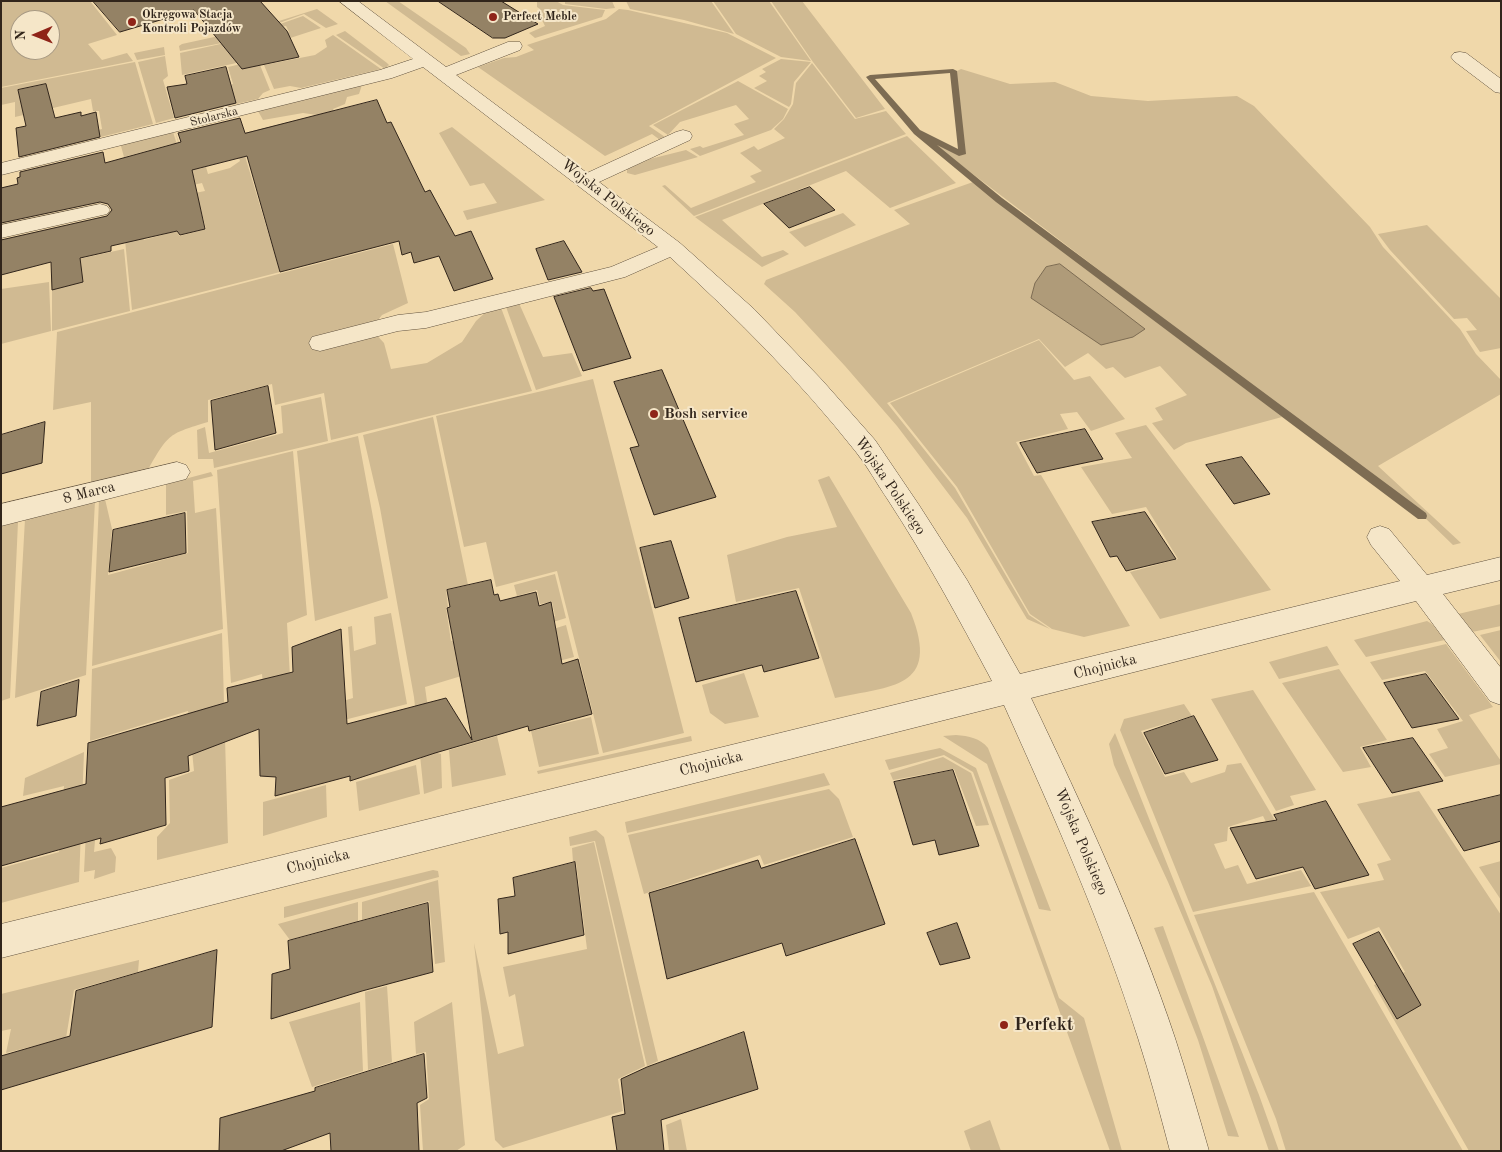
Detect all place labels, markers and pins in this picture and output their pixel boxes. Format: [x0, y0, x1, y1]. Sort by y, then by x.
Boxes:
place label: Okręgowa Stacja Kontroli Pojazdów [142, 8, 241, 36]
place label: Perfect Meble [503, 10, 577, 24]
marker: Perfect Meble [487, 11, 499, 23]
marker: Okręgowa Stacja Kontroli Pojazdów [126, 16, 138, 28]
place label: Bosh service [664, 405, 748, 423]
marker: Bosh service [648, 408, 660, 420]
place label: Perfekt [1014, 1014, 1073, 1036]
marker: Perfekt [998, 1019, 1010, 1031]

